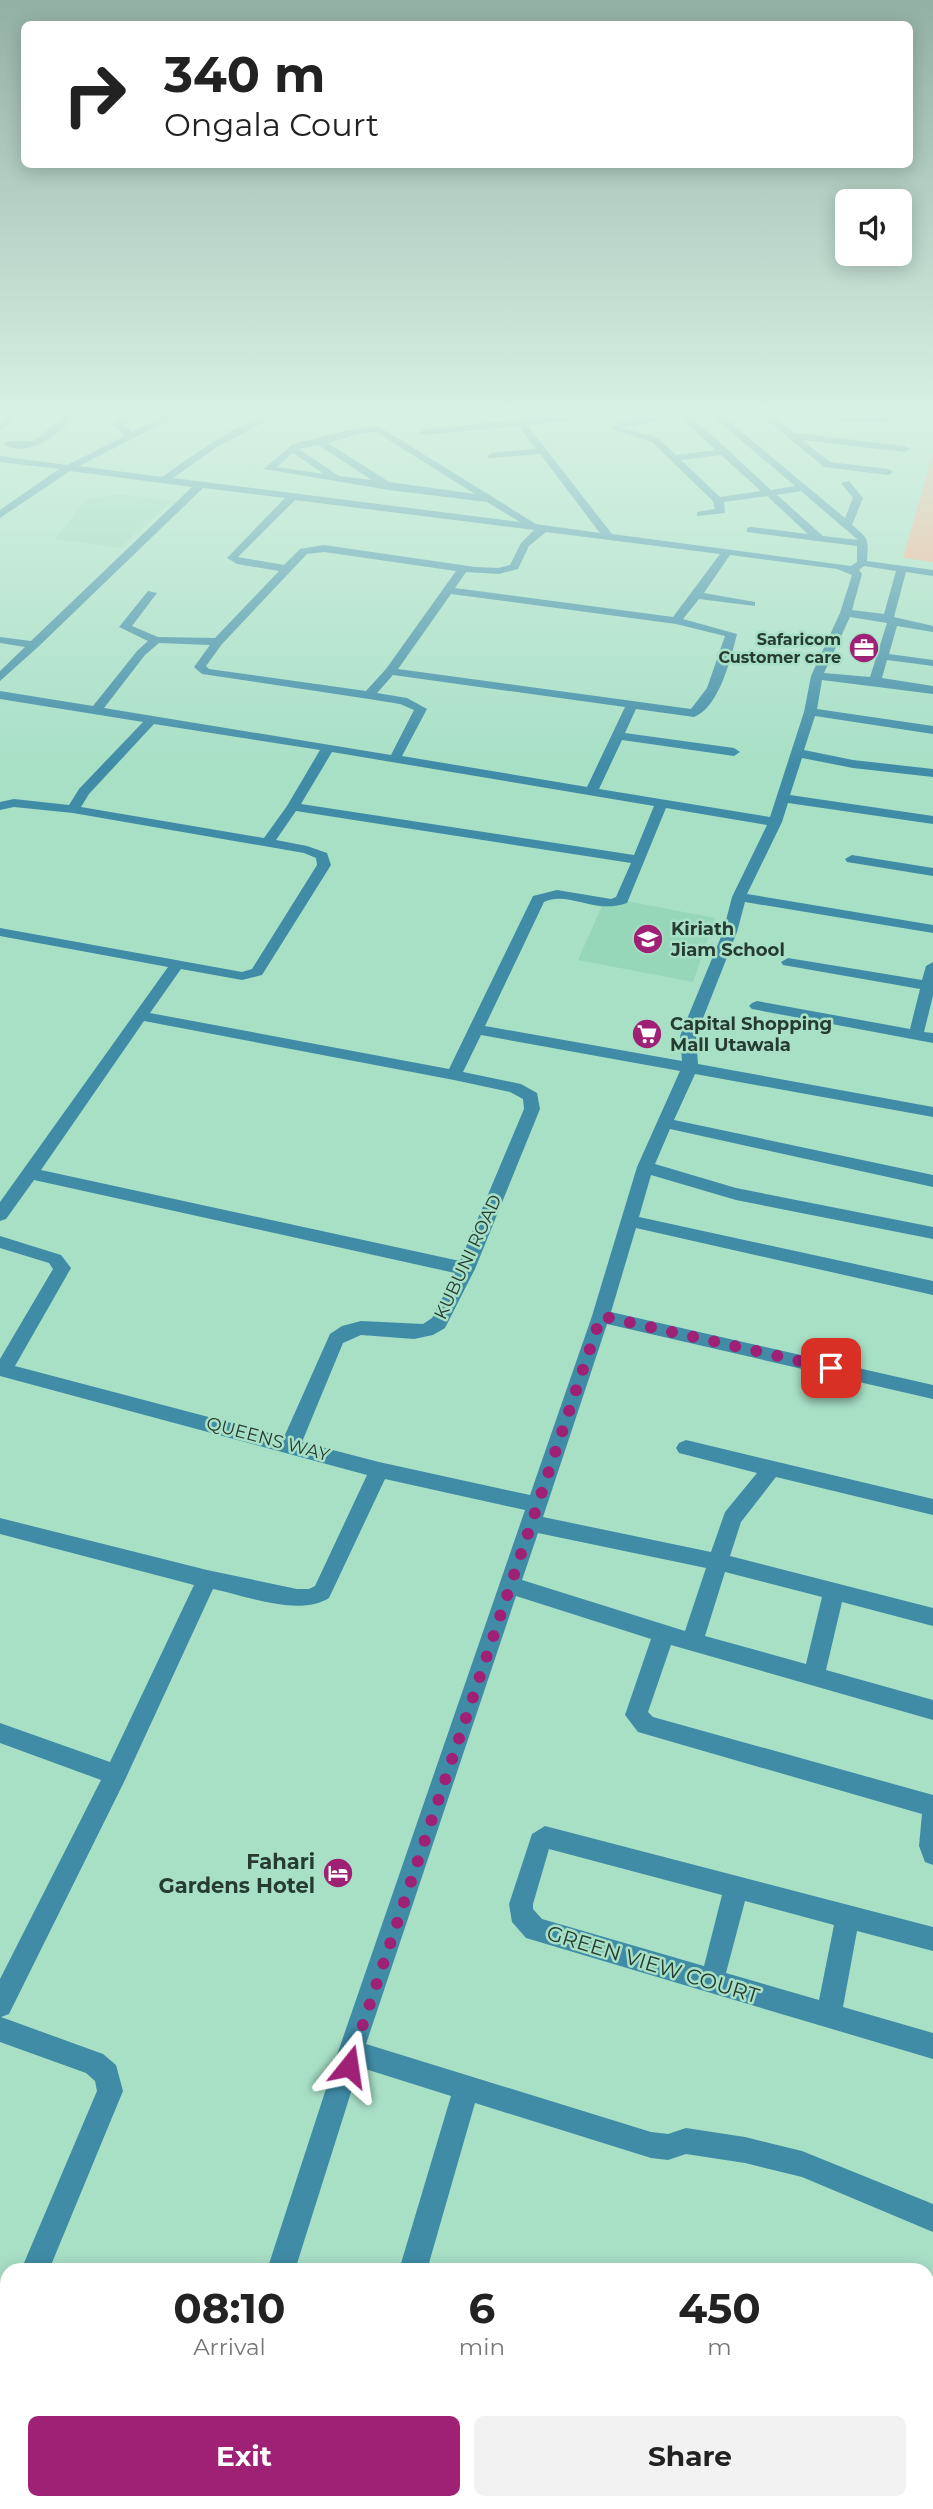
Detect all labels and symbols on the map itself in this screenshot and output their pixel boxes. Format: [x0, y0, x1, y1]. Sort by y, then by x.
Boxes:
place label: Safaricom Customer care [718, 630, 841, 667]
office icon: Safaricom Customer care [847, 631, 881, 665]
place label: Kiriath Jiam School [670, 918, 785, 961]
school or university icon: Kiriath Jiam School [631, 922, 665, 956]
place label: Capital Shopping Mall Utawala [670, 1013, 832, 1056]
supermarket icon: Capital Shopping Mall Utawala [630, 1017, 664, 1051]
street label: KUBUNI ROAD [429, 1191, 507, 1323]
pin [801, 1338, 861, 1398]
street label: QUEENS WAY [204, 1412, 333, 1466]
place label: Fahari Gardens Hotel [159, 1849, 315, 1898]
hotel icon: Fahari Gardens Hotel [321, 1856, 355, 1890]
street label: GREEN VIEW COURT [544, 1920, 762, 2008]
position arrow [312, 2029, 386, 2103]

